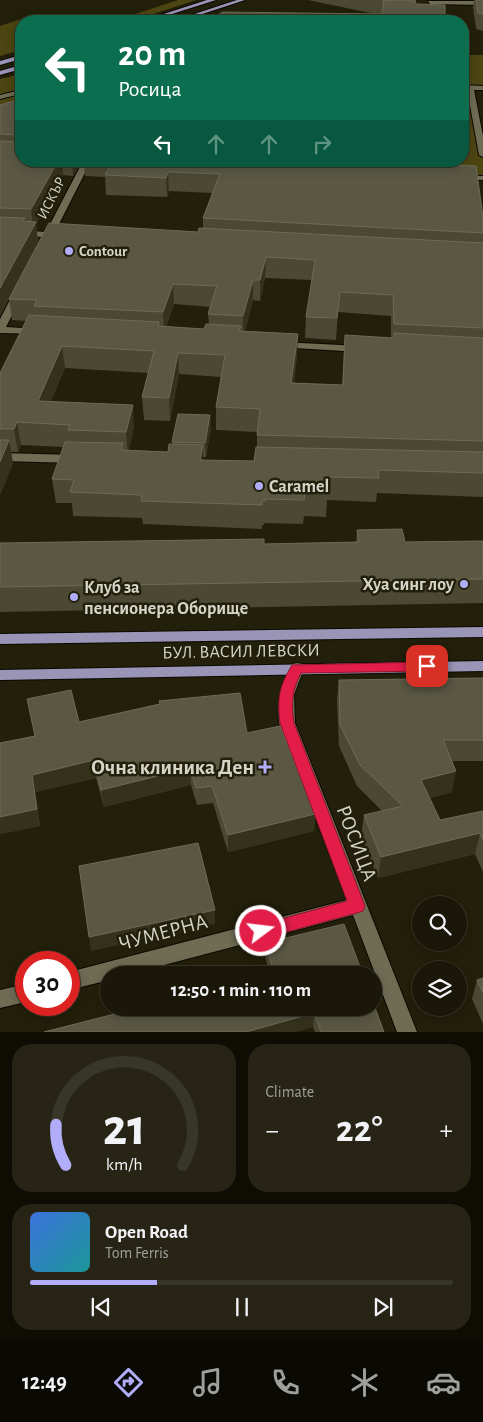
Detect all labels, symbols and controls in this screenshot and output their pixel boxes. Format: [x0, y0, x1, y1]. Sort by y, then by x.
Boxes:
icon: left [35, 35, 100, 100]
text: 20 m [118, 37, 186, 72]
text: Росица [118, 78, 182, 100]
icon: left [149, 130, 177, 158]
icon: ahead [202, 130, 230, 158]
icon: ahead [255, 130, 283, 158]
icon: right [308, 130, 336, 158]
street label: ИСКЪР [35, 175, 68, 222]
place label: Contour [79, 244, 128, 259]
marker: Contour [63, 245, 75, 257]
place label: Caramel [269, 478, 329, 496]
marker: Caramel [253, 480, 265, 492]
place label: Хуа синг лоу [362, 576, 455, 594]
marker: Хуа синг лоу [458, 578, 470, 590]
place label: Клуб за пенсионера Оборище [84, 579, 248, 618]
marker: Клуб за пенсионера Оборище [68, 591, 80, 603]
street label: БУЛ. ВАСИЛ ЛЕВСКИ [162, 642, 320, 662]
pin [406, 645, 448, 687]
icon: arrive [413, 652, 441, 680]
place label: Очна клиника Ден [91, 757, 254, 778]
marker: Очна клиника Ден [258, 760, 272, 774]
street label: РОСИЦА [333, 803, 381, 884]
map controls [412, 896, 467, 1016]
button: search [412, 896, 467, 951]
position arrow [234, 904, 286, 956]
street label: ЧУМЕРНА [117, 911, 210, 954]
speed limit sign: 30 [15, 951, 80, 1016]
button: layers [412, 961, 467, 1016]
text: 12:50 · 1 min · 110 m [171, 981, 311, 1000]
text: Climate [266, 1084, 314, 1100]
text: 21 [102, 1102, 145, 1154]
text: 22° [336, 1111, 383, 1149]
text: − [266, 1117, 279, 1145]
text: + [440, 1117, 453, 1145]
text: km/h [105, 1156, 142, 1174]
text: Open Road [105, 1223, 188, 1242]
text: Tom Ferris [105, 1245, 169, 1261]
icon: previous [87, 1293, 115, 1321]
icon: pause [228, 1293, 256, 1321]
icon: next [369, 1293, 397, 1321]
icon: directions [111, 1365, 146, 1400]
icon: music [190, 1365, 225, 1400]
icon: phone [268, 1365, 303, 1400]
icon: climate [347, 1365, 382, 1400]
icon: car [426, 1365, 461, 1400]
text: 12:49 [22, 1371, 67, 1393]

